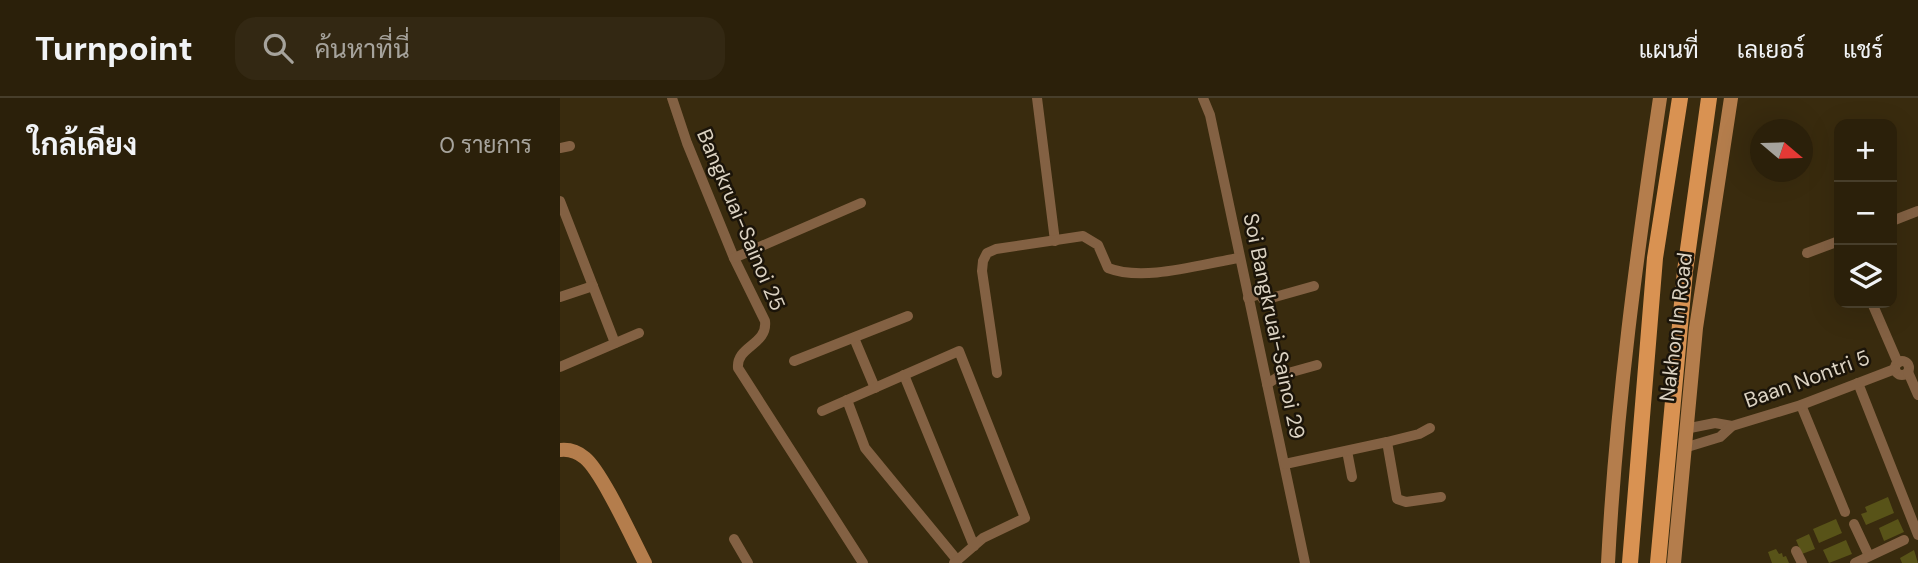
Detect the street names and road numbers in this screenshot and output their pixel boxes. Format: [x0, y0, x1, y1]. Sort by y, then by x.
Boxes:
street label: Bangkruai-Sainoi 25 [690, 125, 792, 315]
street label: Soi Bangkruai-Sainoi 29 [1236, 211, 1312, 441]
street label: Nakhon In Road [1653, 251, 1699, 403]
street label: Baan Nontri 5 [1740, 343, 1874, 415]

